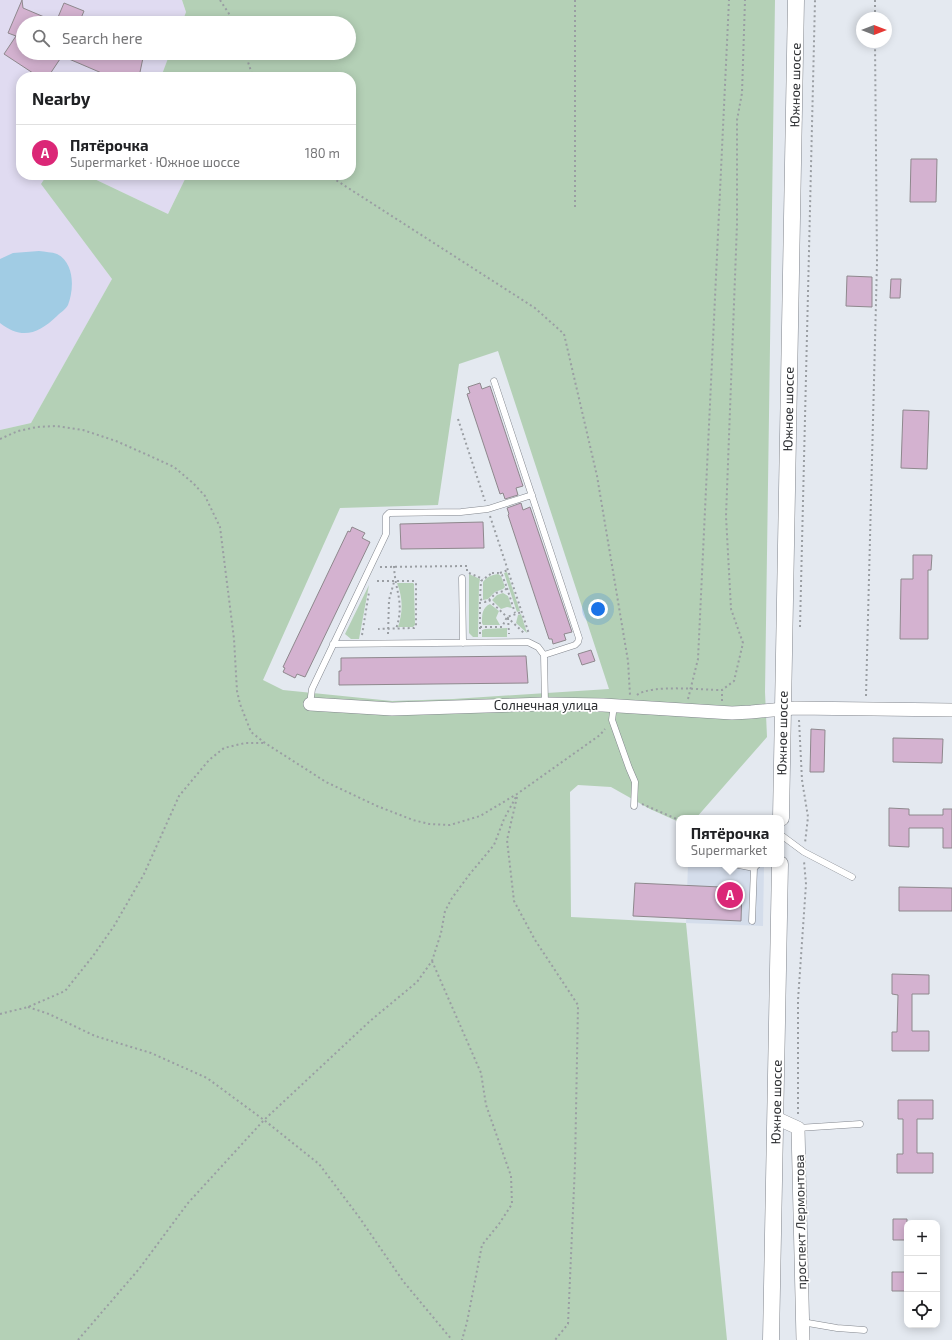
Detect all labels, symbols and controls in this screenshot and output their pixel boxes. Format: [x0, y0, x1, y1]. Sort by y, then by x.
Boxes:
north arrow [856, 12, 892, 48]
search box [16, 16, 356, 60]
icon: search [30, 27, 52, 49]
text: Search here [62, 29, 143, 47]
street label: Южное шоссе [786, 42, 804, 128]
text: Nearby [32, 88, 90, 108]
text: Пятёрочка [70, 136, 149, 154]
text: A [41, 145, 49, 161]
text: 180 m [305, 145, 340, 161]
text: Supermarket · Южное шоссе [70, 154, 240, 170]
street label: Южное шоссе [779, 366, 797, 452]
your location [588, 599, 608, 619]
street label: Южное шоссе [773, 690, 791, 776]
street label: Солнечная улица [494, 697, 598, 713]
popup [676, 815, 784, 867]
text: Пятёрочка [691, 824, 769, 842]
text: Supermarket [691, 842, 767, 858]
pin: A [717, 880, 743, 910]
street label: Южное шоссе [767, 1059, 785, 1145]
street label: проспект Лермонтова [791, 1154, 809, 1290]
map controls [904, 1220, 940, 1328]
button: + [904, 1220, 940, 1256]
button: − [904, 1256, 940, 1292]
button: locate [904, 1292, 940, 1328]

